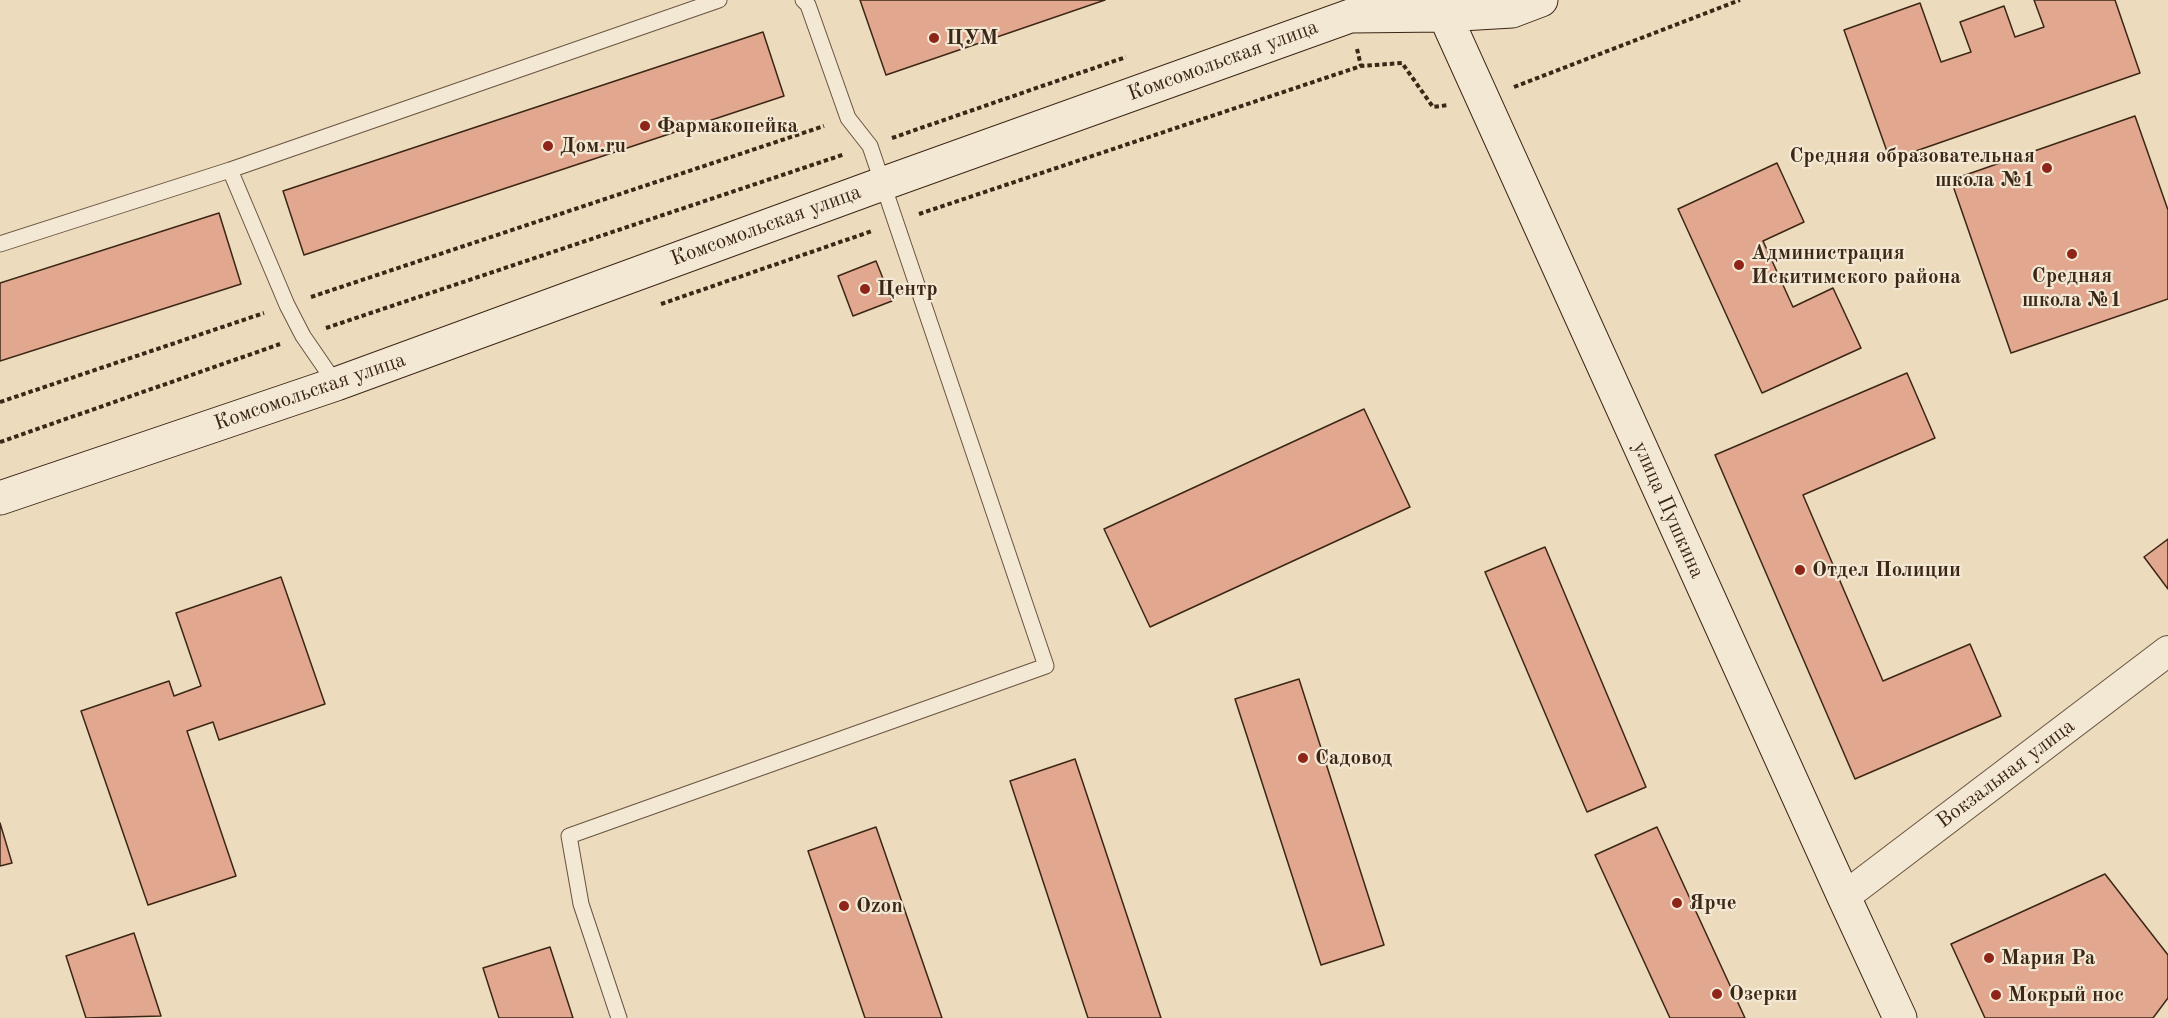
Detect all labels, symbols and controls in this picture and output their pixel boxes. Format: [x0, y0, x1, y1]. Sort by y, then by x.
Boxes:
street label: Комсомольская улица [1124, 15, 1322, 107]
place label: ЦУМ [946, 25, 998, 51]
marker: ЦУМ [927, 31, 941, 45]
place label: Фармакопейка [657, 113, 798, 139]
marker: Фармакопейка [638, 119, 652, 133]
place label: Дом.ru [560, 133, 626, 159]
marker: Дом.ru [541, 139, 555, 153]
place label: Средняя образовательная школа №1 [1790, 143, 2035, 193]
marker: Средняя образовательная школа №1 [2040, 161, 2054, 175]
street label: Комсомольская улица [667, 180, 865, 272]
place label: Администрация Искитимского района [1751, 240, 1961, 290]
marker: Средняя школа №1 [2065, 247, 2079, 261]
marker: Администрация Искитимского района [1732, 258, 1746, 272]
place label: Средняя школа №1 [2022, 263, 2122, 313]
place label: Центр [877, 276, 938, 302]
marker: Центр [858, 282, 872, 296]
street label: Комсомольская улица [211, 347, 409, 437]
street label: улица Пушкина [1627, 438, 1709, 582]
place label: Отдел Полиции [1812, 557, 1961, 583]
marker: Отдел Полиции [1793, 563, 1807, 577]
street label: Вокзальная улица [1932, 714, 2080, 834]
place label: Садовод [1315, 745, 1392, 771]
marker: Садовод [1296, 751, 1310, 765]
place label: Ярче [1689, 890, 1737, 916]
place label: Ozon [856, 893, 903, 919]
marker: Ярче [1670, 896, 1684, 910]
marker: Ozon [837, 899, 851, 913]
place label: Мария Ра [2001, 945, 2096, 971]
marker: Мария Ра [1982, 951, 1996, 965]
place label: Озерки [1729, 981, 1797, 1007]
place label: Мокрый нос [2008, 982, 2124, 1008]
marker: Озерки [1710, 987, 1724, 1001]
marker: Мокрый нос [1989, 988, 2003, 1002]

